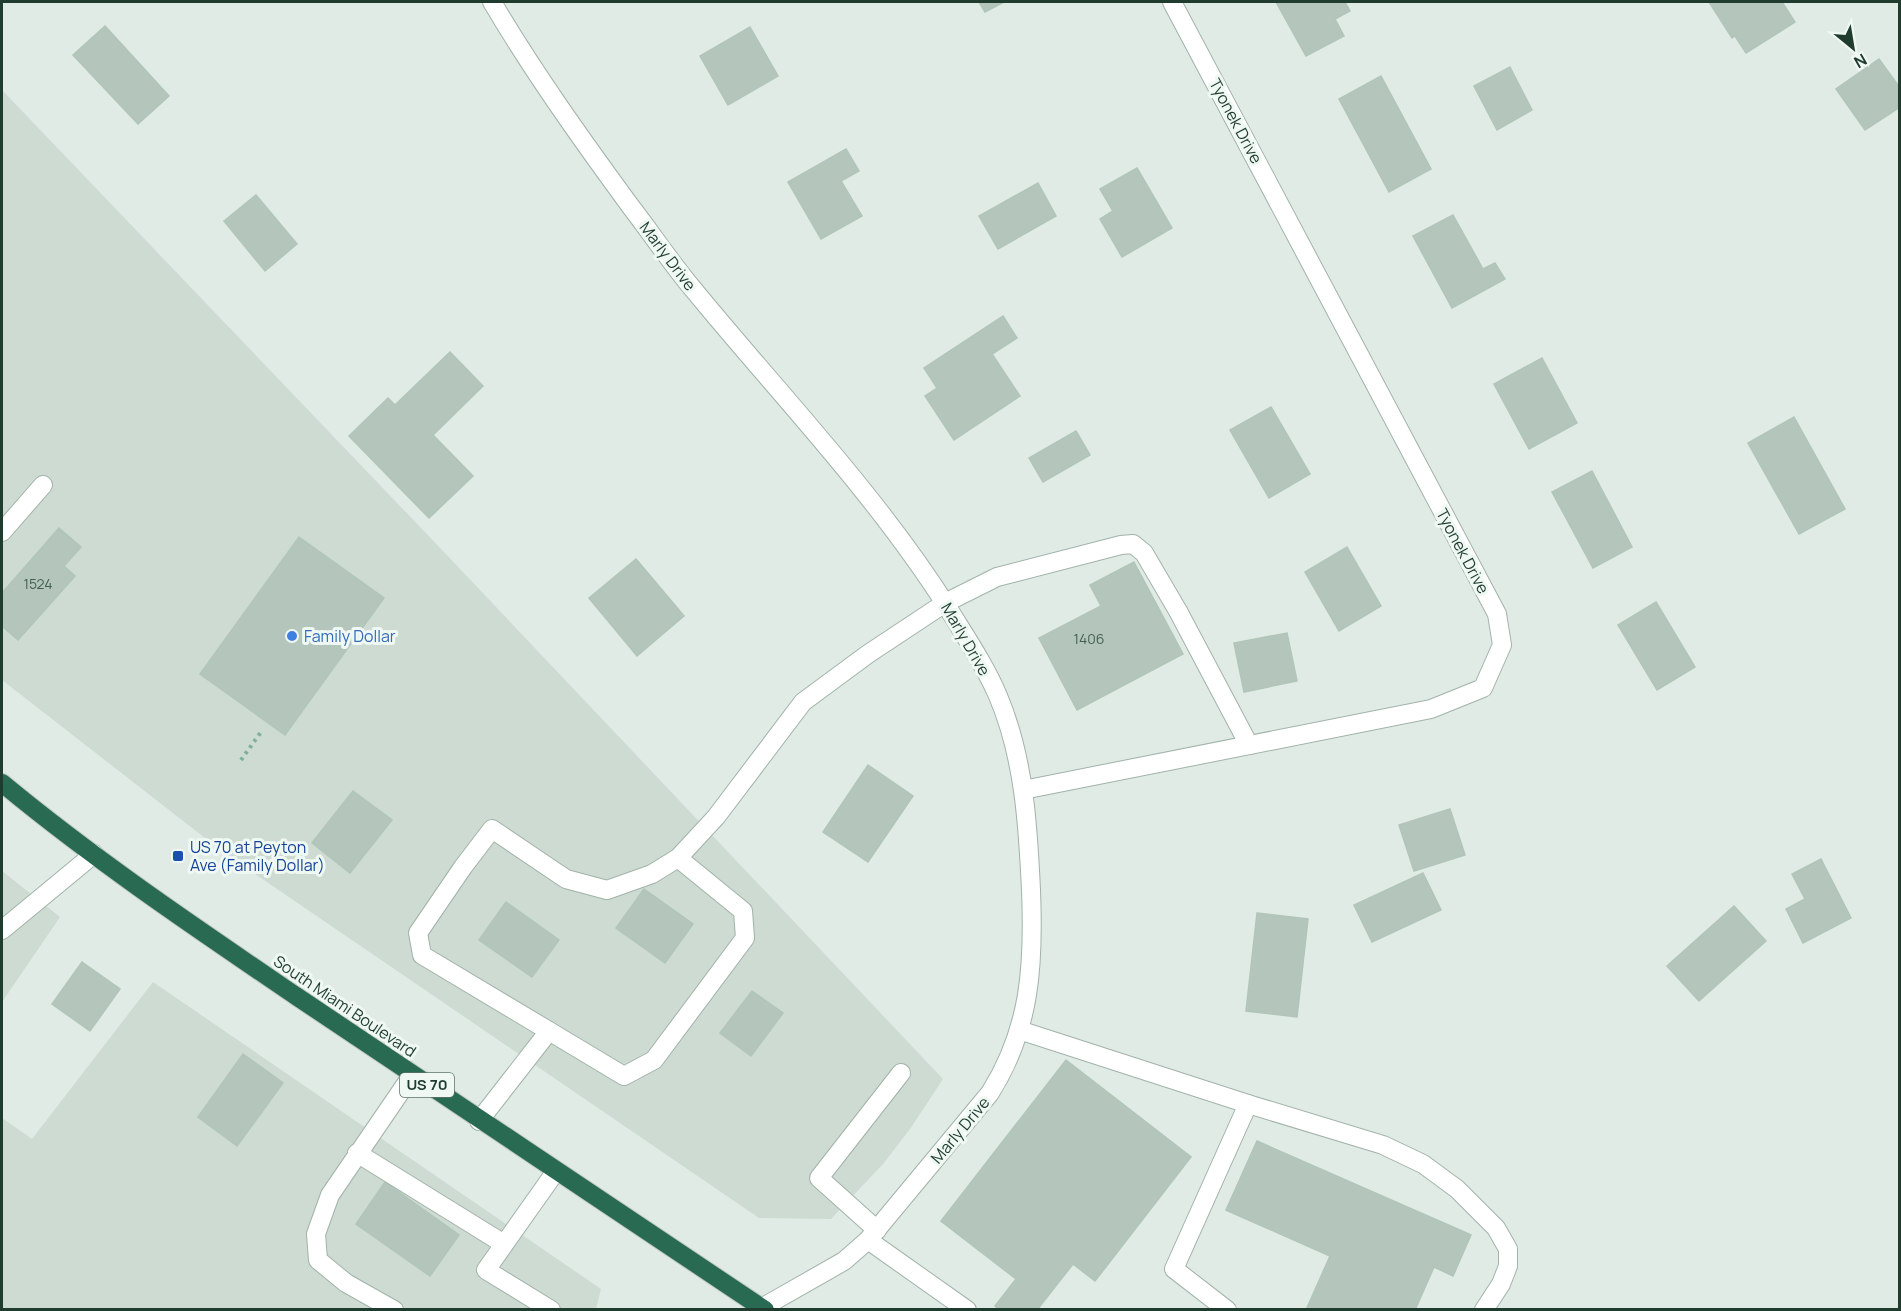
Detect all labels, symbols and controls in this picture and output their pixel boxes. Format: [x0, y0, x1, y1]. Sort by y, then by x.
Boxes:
north arrow [1823, 18, 1883, 78]
text: N [1850, 49, 1871, 73]
street label: Tyonek Drive [1204, 75, 1268, 167]
street label: Marly Drive [635, 217, 701, 295]
street label: Tyonek Drive [1431, 505, 1495, 597]
house number: 1524 [23, 574, 53, 593]
street label: Marly Drive [936, 598, 996, 680]
place label: Family Dollar [304, 625, 396, 647]
marker: Family Dollar [285, 629, 299, 643]
house number: 1406 [1074, 629, 1104, 648]
place label: US 70 at Peyton Ave (Family Dollar) [190, 836, 325, 876]
marker: US 70 at Peyton Ave (Family Dollar) [171, 849, 185, 863]
street label: South Miami Boulevard [269, 950, 421, 1062]
road number: US 70 [400, 1073, 454, 1097]
street label: Marly Drive [926, 1092, 994, 1168]

